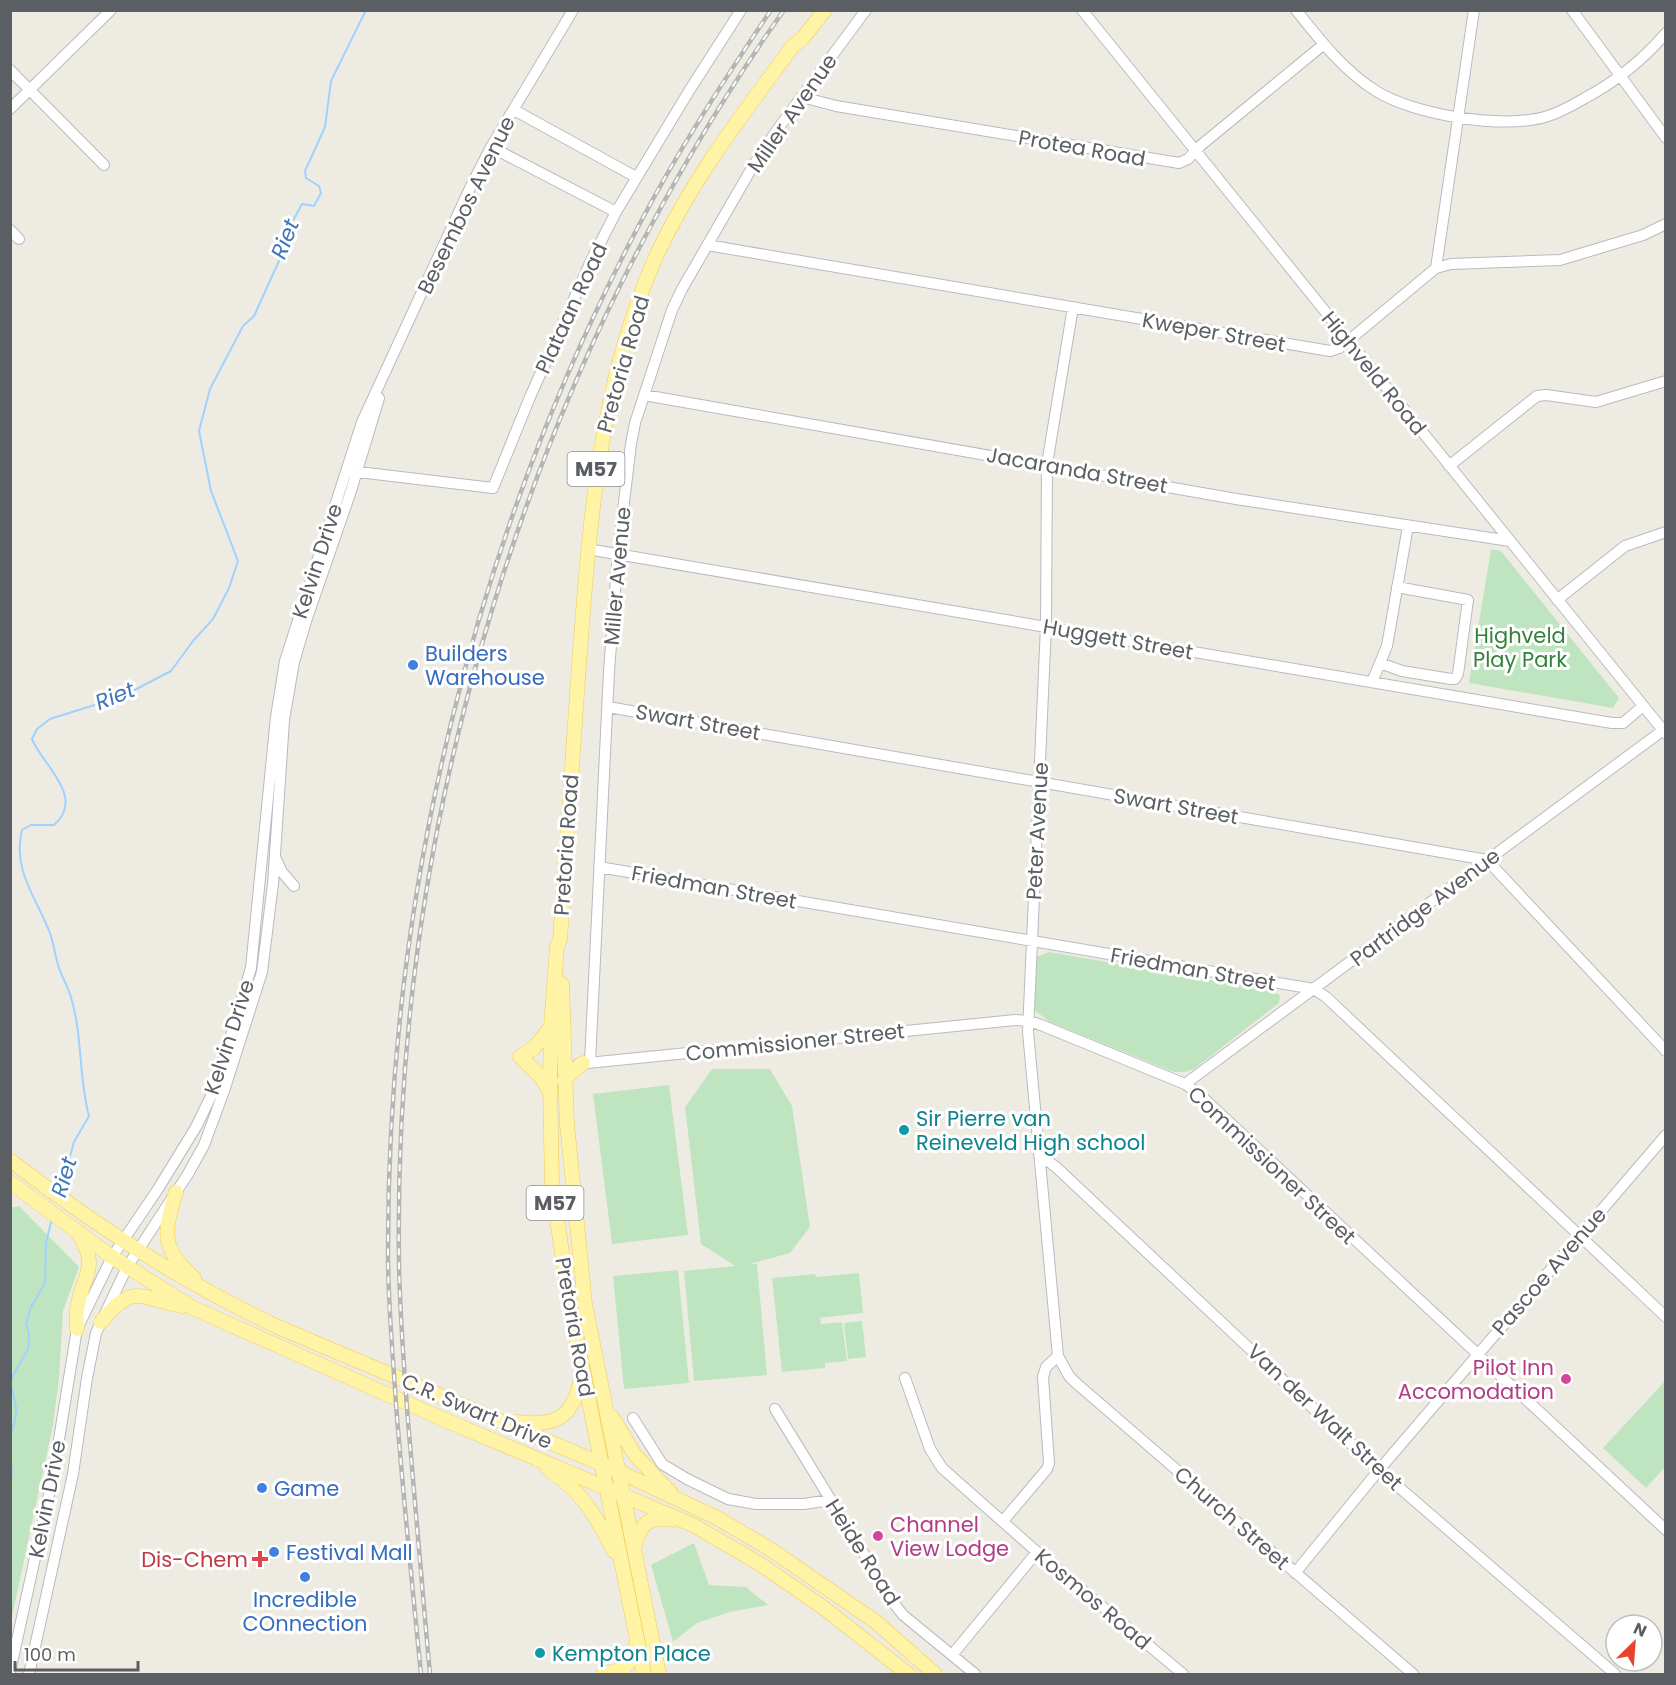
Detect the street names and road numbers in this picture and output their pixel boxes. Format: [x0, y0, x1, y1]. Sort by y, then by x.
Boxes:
street label: Miller Avenue [740, 48, 844, 178]
street label: Besembos Avenue [410, 111, 522, 299]
street label: Protea Road [1016, 123, 1148, 173]
street label: Plataan Road [528, 238, 614, 378]
street label: Pretoria Road [590, 292, 656, 436]
street label: Kweper Street [1140, 305, 1288, 359]
street label: Highveld Road [1315, 305, 1433, 441]
street label: Jacaranda Street [984, 440, 1170, 500]
road number: M57 [568, 452, 624, 486]
street label: Kelvin Drive [285, 500, 349, 622]
street label: Miller Avenue [597, 506, 637, 646]
street label: Huggett Street [1041, 612, 1195, 666]
street label: Swart Street [633, 697, 763, 747]
street label: Peter Avenue [1019, 761, 1055, 901]
street label: Pretoria Road [547, 773, 585, 917]
street label: Swart Street [1111, 781, 1241, 831]
street label: Partridge Avenue [1344, 841, 1506, 973]
street label: Friedman Street [629, 858, 799, 916]
street label: Friedman Street [1108, 940, 1278, 998]
street label: Kelvin Drive [197, 976, 261, 1098]
street label: Commissioner Street [684, 1016, 906, 1068]
street label: Commissioner Street [1182, 1079, 1362, 1251]
road number: M57 [526, 1186, 584, 1220]
street label: Pascoe Avenue [1485, 1201, 1613, 1341]
street label: Pretoria Road [548, 1255, 602, 1399]
street label: Van der Walt Street [1241, 1337, 1409, 1497]
street label: C.R. Swart Drive [397, 1366, 557, 1456]
street label: Kelvin Drive [21, 1438, 73, 1560]
street label: Church Street [1168, 1460, 1296, 1576]
street label: Heide Road [819, 1493, 907, 1611]
street label: Kosmos Road [1029, 1542, 1157, 1656]

